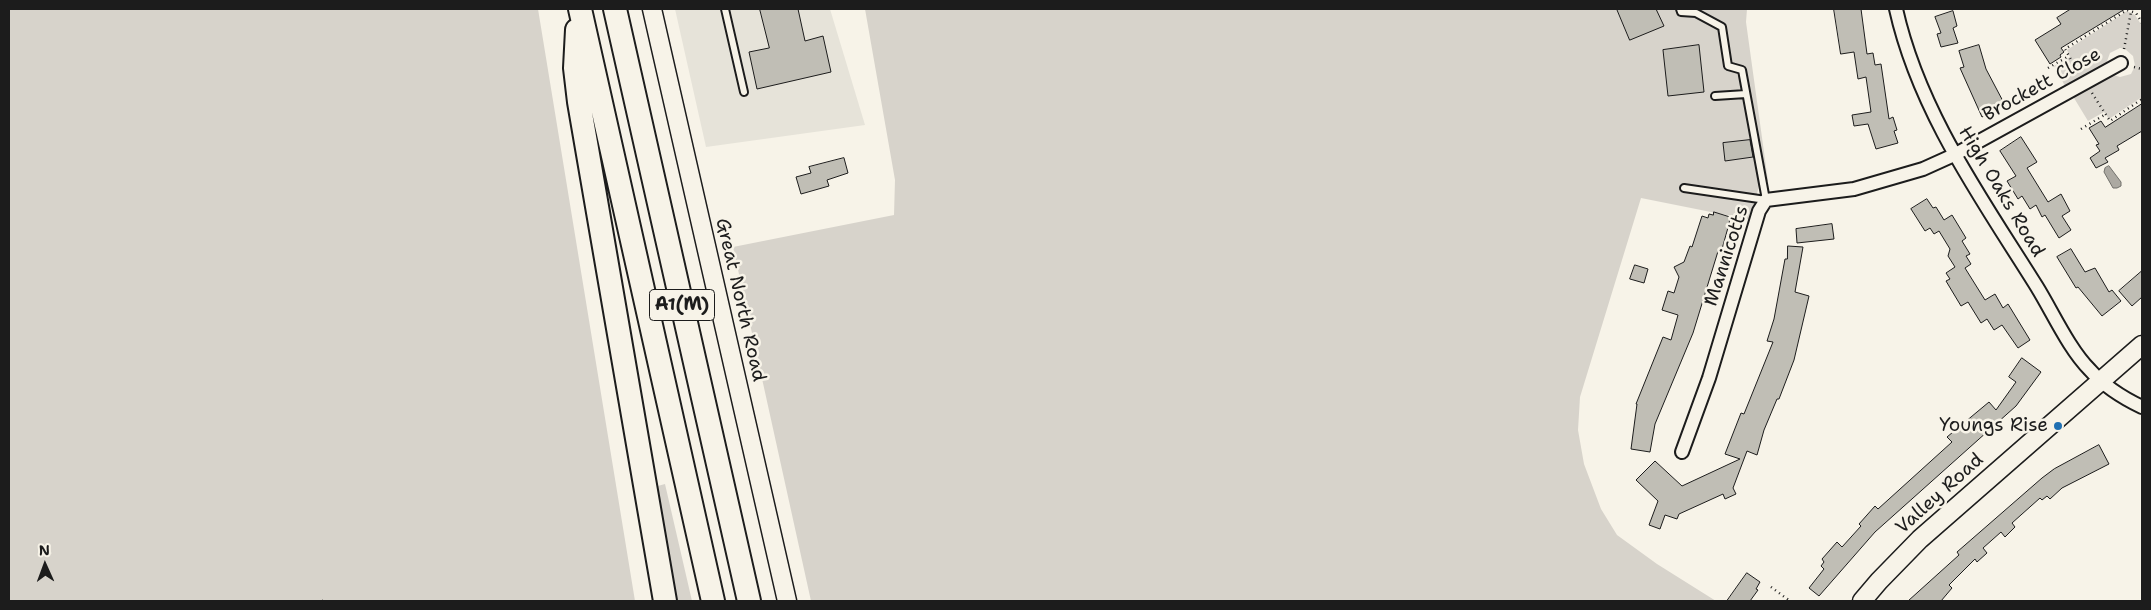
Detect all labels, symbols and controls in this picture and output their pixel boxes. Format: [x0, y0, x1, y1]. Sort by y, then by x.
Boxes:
street label: Brockett Close [1979, 43, 2105, 127]
street label: High Oaks Road [1953, 123, 2049, 261]
street label: Mannicotts [1700, 203, 1754, 309]
street label: Great North Road [710, 216, 770, 384]
road number: A1(M) [650, 290, 714, 320]
place label: Youngs Rise [1939, 415, 2048, 437]
marker: Youngs Rise [2052, 420, 2064, 432]
street label: Valley Road [1892, 449, 1988, 539]
north arrow [20, 540, 70, 590]
text: N [39, 541, 50, 559]

